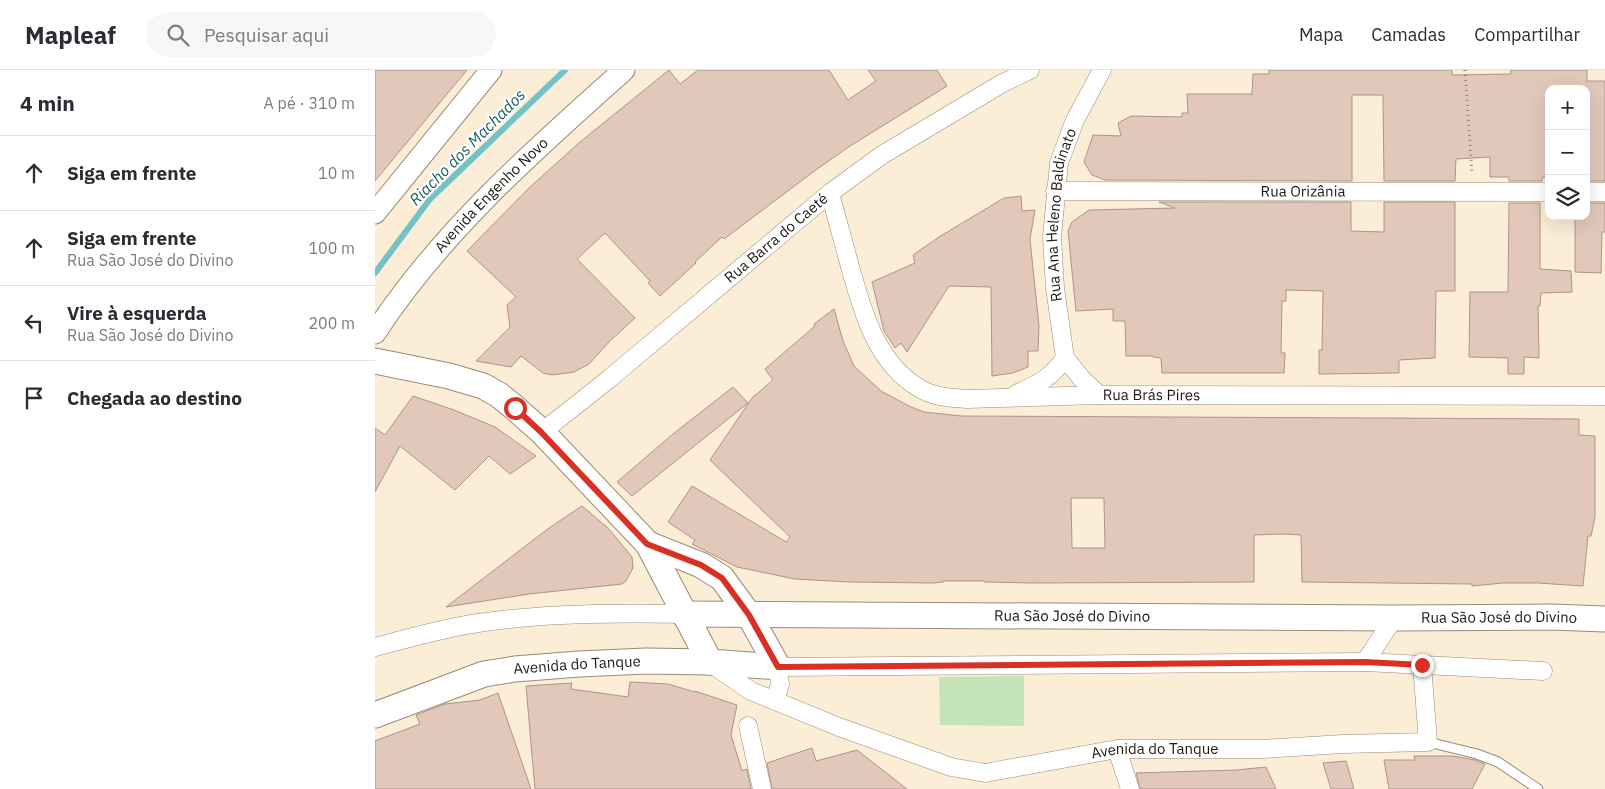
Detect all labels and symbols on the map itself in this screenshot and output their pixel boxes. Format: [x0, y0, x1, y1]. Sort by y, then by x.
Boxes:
water label: Riacho dos Machados [405, 85, 529, 209]
street label: Rua Ana Heleno Baldinato [1042, 125, 1080, 303]
street label: Avenida Engenho Novo [430, 133, 552, 256]
street label: Rua Orizânia [1261, 181, 1345, 201]
street label: Rua Barra do Caeté [720, 189, 832, 287]
street label: Rua Brás Pires [1103, 385, 1200, 404]
route start [504, 397, 527, 420]
street label: Rua São José do Divino [994, 606, 1150, 626]
street label: Rua São José do Divino [1421, 607, 1577, 627]
street label: Avenida do Tanque [513, 651, 641, 678]
route end [1411, 654, 1434, 677]
street label: Avenida do Tanque [1089, 739, 1218, 763]

